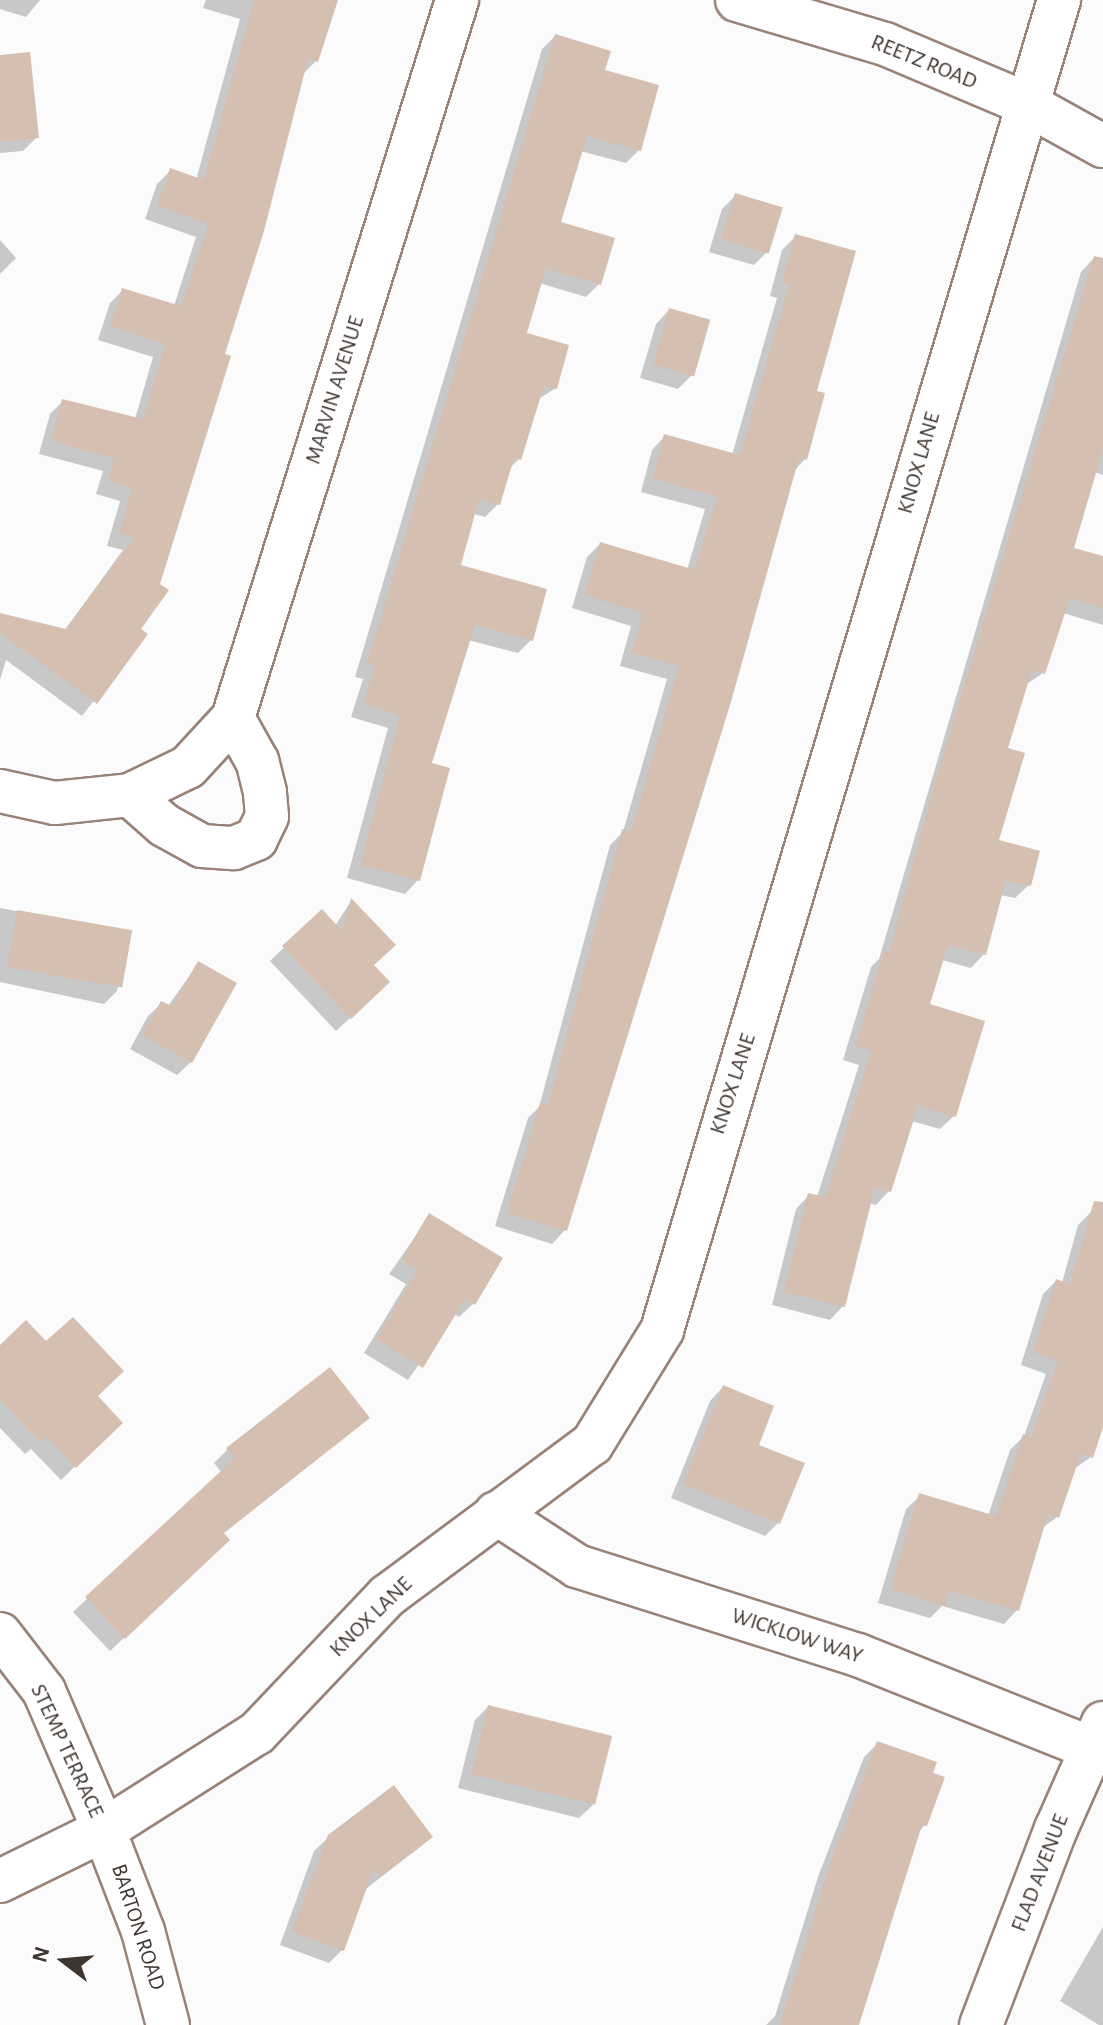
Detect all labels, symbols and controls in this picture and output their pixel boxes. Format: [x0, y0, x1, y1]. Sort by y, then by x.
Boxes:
street label: REETZ ROAD [867, 29, 981, 95]
street label: MARVIN AVENUE [300, 313, 370, 467]
street label: KNOX LANE [892, 409, 946, 517]
street label: KNOX LANE [704, 1030, 762, 1138]
street label: KNOX LANE [324, 1571, 418, 1663]
street label: WICKLOW WAY [728, 1602, 866, 1670]
street label: STEMP TERRACE [25, 1680, 109, 1822]
street label: FLAD AVENUE [1005, 1810, 1075, 1936]
street label: BARTON ROAD [105, 1861, 171, 1993]
north arrow [24, 1921, 104, 2001]
text: N [28, 1944, 54, 1965]

